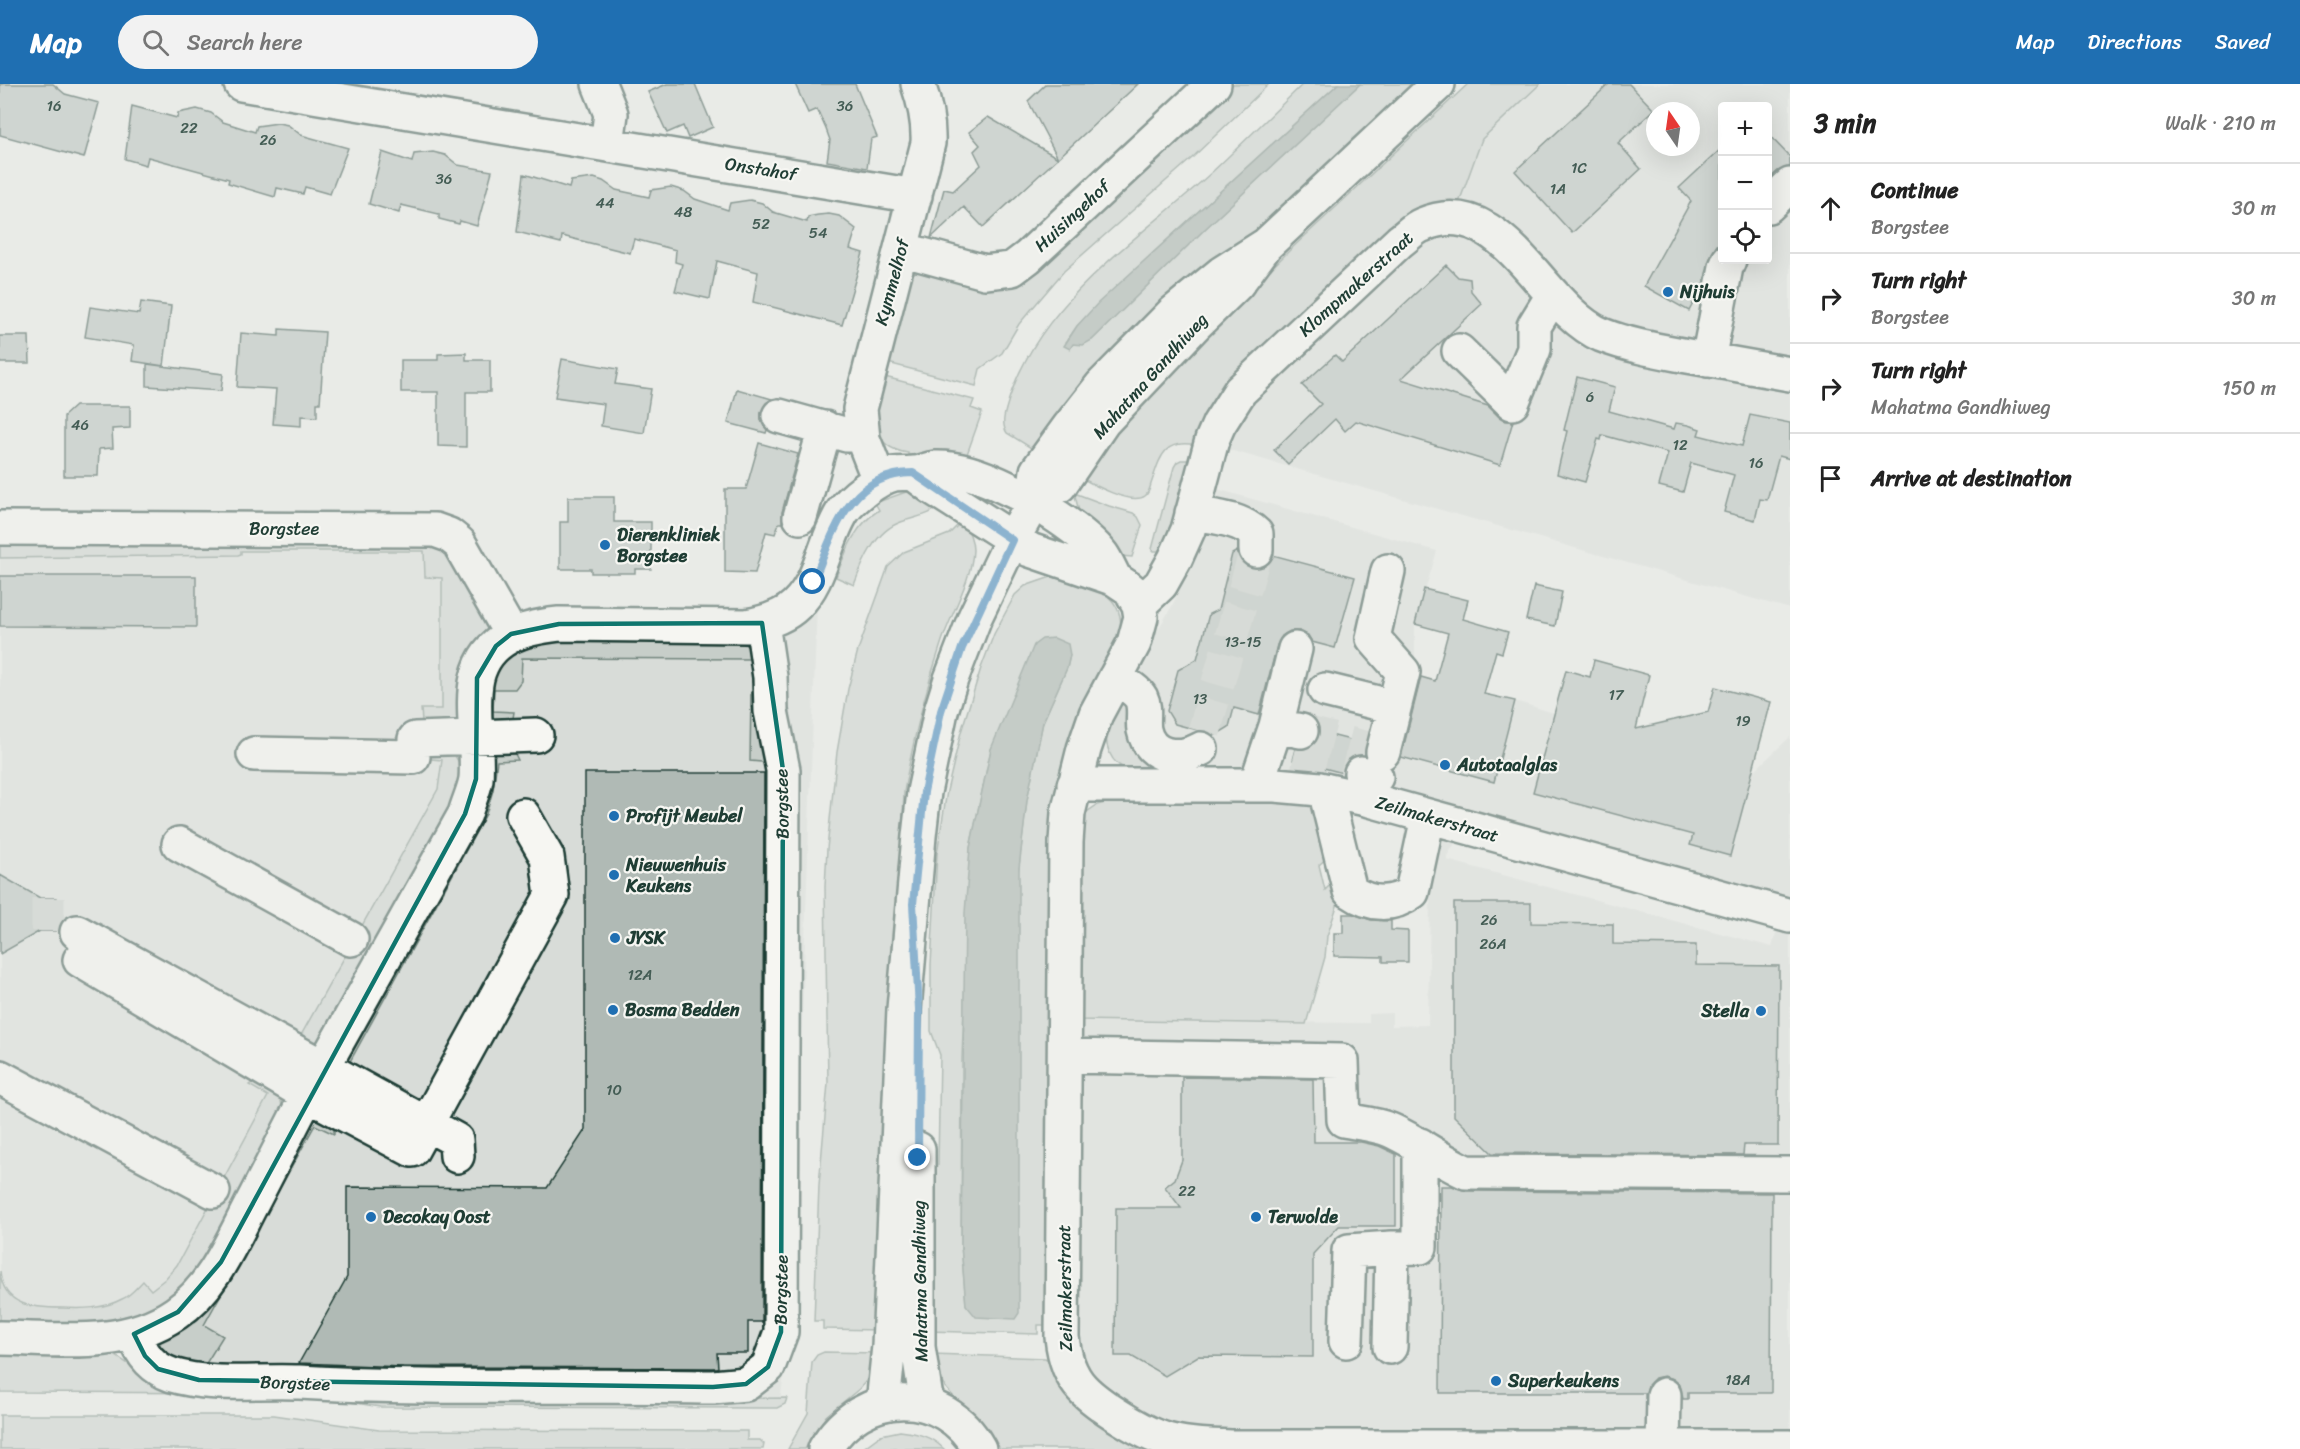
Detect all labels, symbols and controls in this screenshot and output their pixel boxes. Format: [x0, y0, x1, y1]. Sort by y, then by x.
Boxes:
search box [118, 15, 538, 69]
text: Map [30, 18, 82, 67]
text: Search here [187, 23, 303, 62]
text: Map [2016, 23, 2054, 61]
text: Directions [2087, 23, 2182, 61]
text: Saved [2215, 23, 2270, 61]
icon: search [139, 26, 172, 59]
house number: 16 [47, 93, 61, 119]
house number: 36 [837, 93, 853, 119]
text: 3 min [1814, 100, 1876, 146]
north arrow [1646, 102, 1700, 156]
map controls [1718, 102, 1772, 264]
button: + [1718, 102, 1772, 156]
text: Walk · 210 m [2165, 106, 2276, 141]
house number: 22 [180, 115, 198, 141]
house number: 26 [259, 127, 277, 153]
street label: Onstahof [723, 148, 801, 191]
house number: 1C [1571, 155, 1588, 181]
button: − [1718, 156, 1772, 210]
house number: 36 [436, 166, 452, 192]
street label: Huisingehof [1026, 170, 1119, 260]
text: Continue [1871, 171, 1959, 210]
house number: 1A [1550, 176, 1566, 202]
house number: 44 [596, 190, 614, 216]
text: 30 m [2232, 191, 2276, 226]
icon: ahead [1814, 192, 1847, 225]
house number: 48 [674, 199, 692, 225]
button: locate [1718, 210, 1772, 264]
text: Borgstee [1871, 210, 1949, 245]
house number: 52 [752, 211, 770, 237]
house number: 54 [809, 220, 827, 246]
street label: Klompmakerstraat [1291, 223, 1421, 345]
street label: Kymmelhof [865, 233, 919, 329]
text: Turn right [1871, 261, 1966, 300]
place label: Nijhuis [1679, 276, 1735, 308]
text: 30 m [2232, 281, 2276, 316]
icon: right [1814, 282, 1847, 315]
marker: Nijhuis [1661, 285, 1675, 299]
text: Borgstee [1871, 300, 1949, 335]
street label: Mahatma Gandhiweg [1084, 305, 1216, 447]
text: Turn right [1871, 351, 1966, 390]
text: 150 m [2222, 371, 2276, 406]
icon: right [1814, 372, 1847, 405]
house number: 6 [1586, 384, 1594, 410]
text: Mahatma Gandhiweg [1871, 390, 2051, 425]
house number: 46 [71, 412, 89, 438]
house number: 12 [1672, 432, 1688, 458]
house number: 16 [1749, 450, 1763, 476]
text: Arrive at destination [1871, 459, 2072, 498]
icon: arrive [1814, 462, 1847, 495]
street label: Borgstee [249, 513, 319, 545]
place label: Dierenkliniek Borgstee [617, 519, 721, 572]
marker: Dierenkliniek Borgstee [598, 538, 612, 552]
route start [799, 568, 825, 594]
house number: 13-15 [1224, 629, 1262, 655]
house number: 17 [1608, 682, 1625, 708]
house number: 13 [1193, 686, 1207, 712]
house number: 19 [1735, 708, 1751, 734]
place label: Autotaalglas [1456, 749, 1558, 781]
marker: Autotaalglas [1438, 758, 1452, 772]
street label: Borgstee [765, 768, 799, 839]
street label: Zeilmakerstraat [1372, 786, 1503, 852]
place label: Profijt Meubel [626, 800, 743, 832]
marker: Profijt Meubel [607, 809, 621, 823]
place label: Nieuwenhuis Keukens [625, 849, 727, 902]
marker: Nieuwenhuis Keukens [607, 868, 621, 882]
house number: 26 [1480, 907, 1498, 933]
place label: JYSK [626, 922, 667, 954]
marker: JYSK [608, 931, 622, 945]
house number: 26A [1479, 931, 1507, 957]
house number: 12A [628, 962, 652, 988]
place label: Bosma Bedden [625, 994, 740, 1026]
place label: Stella [1700, 995, 1750, 1027]
marker: Bosma Bedden [606, 1003, 620, 1017]
marker: Stella [1754, 1004, 1768, 1018]
house number: 10 [606, 1077, 622, 1103]
route end [904, 1144, 930, 1170]
house number: 22 [1178, 1178, 1196, 1204]
street label: Mahatma Gandhiweg [903, 1200, 937, 1362]
place label: Decokay Oost [383, 1201, 491, 1233]
place label: Terwolde [1268, 1201, 1338, 1233]
marker: Decokay Oost [364, 1210, 378, 1224]
marker: Terwolde [1249, 1210, 1263, 1224]
street label: Zeilmakerstraat [1048, 1224, 1082, 1352]
street label: Borgstee [764, 1254, 798, 1325]
place label: Superkeukens [1507, 1365, 1619, 1397]
street label: Borgstee [259, 1366, 331, 1400]
house number: 18A [1725, 1367, 1751, 1393]
marker: Superkeukens [1489, 1374, 1503, 1388]

